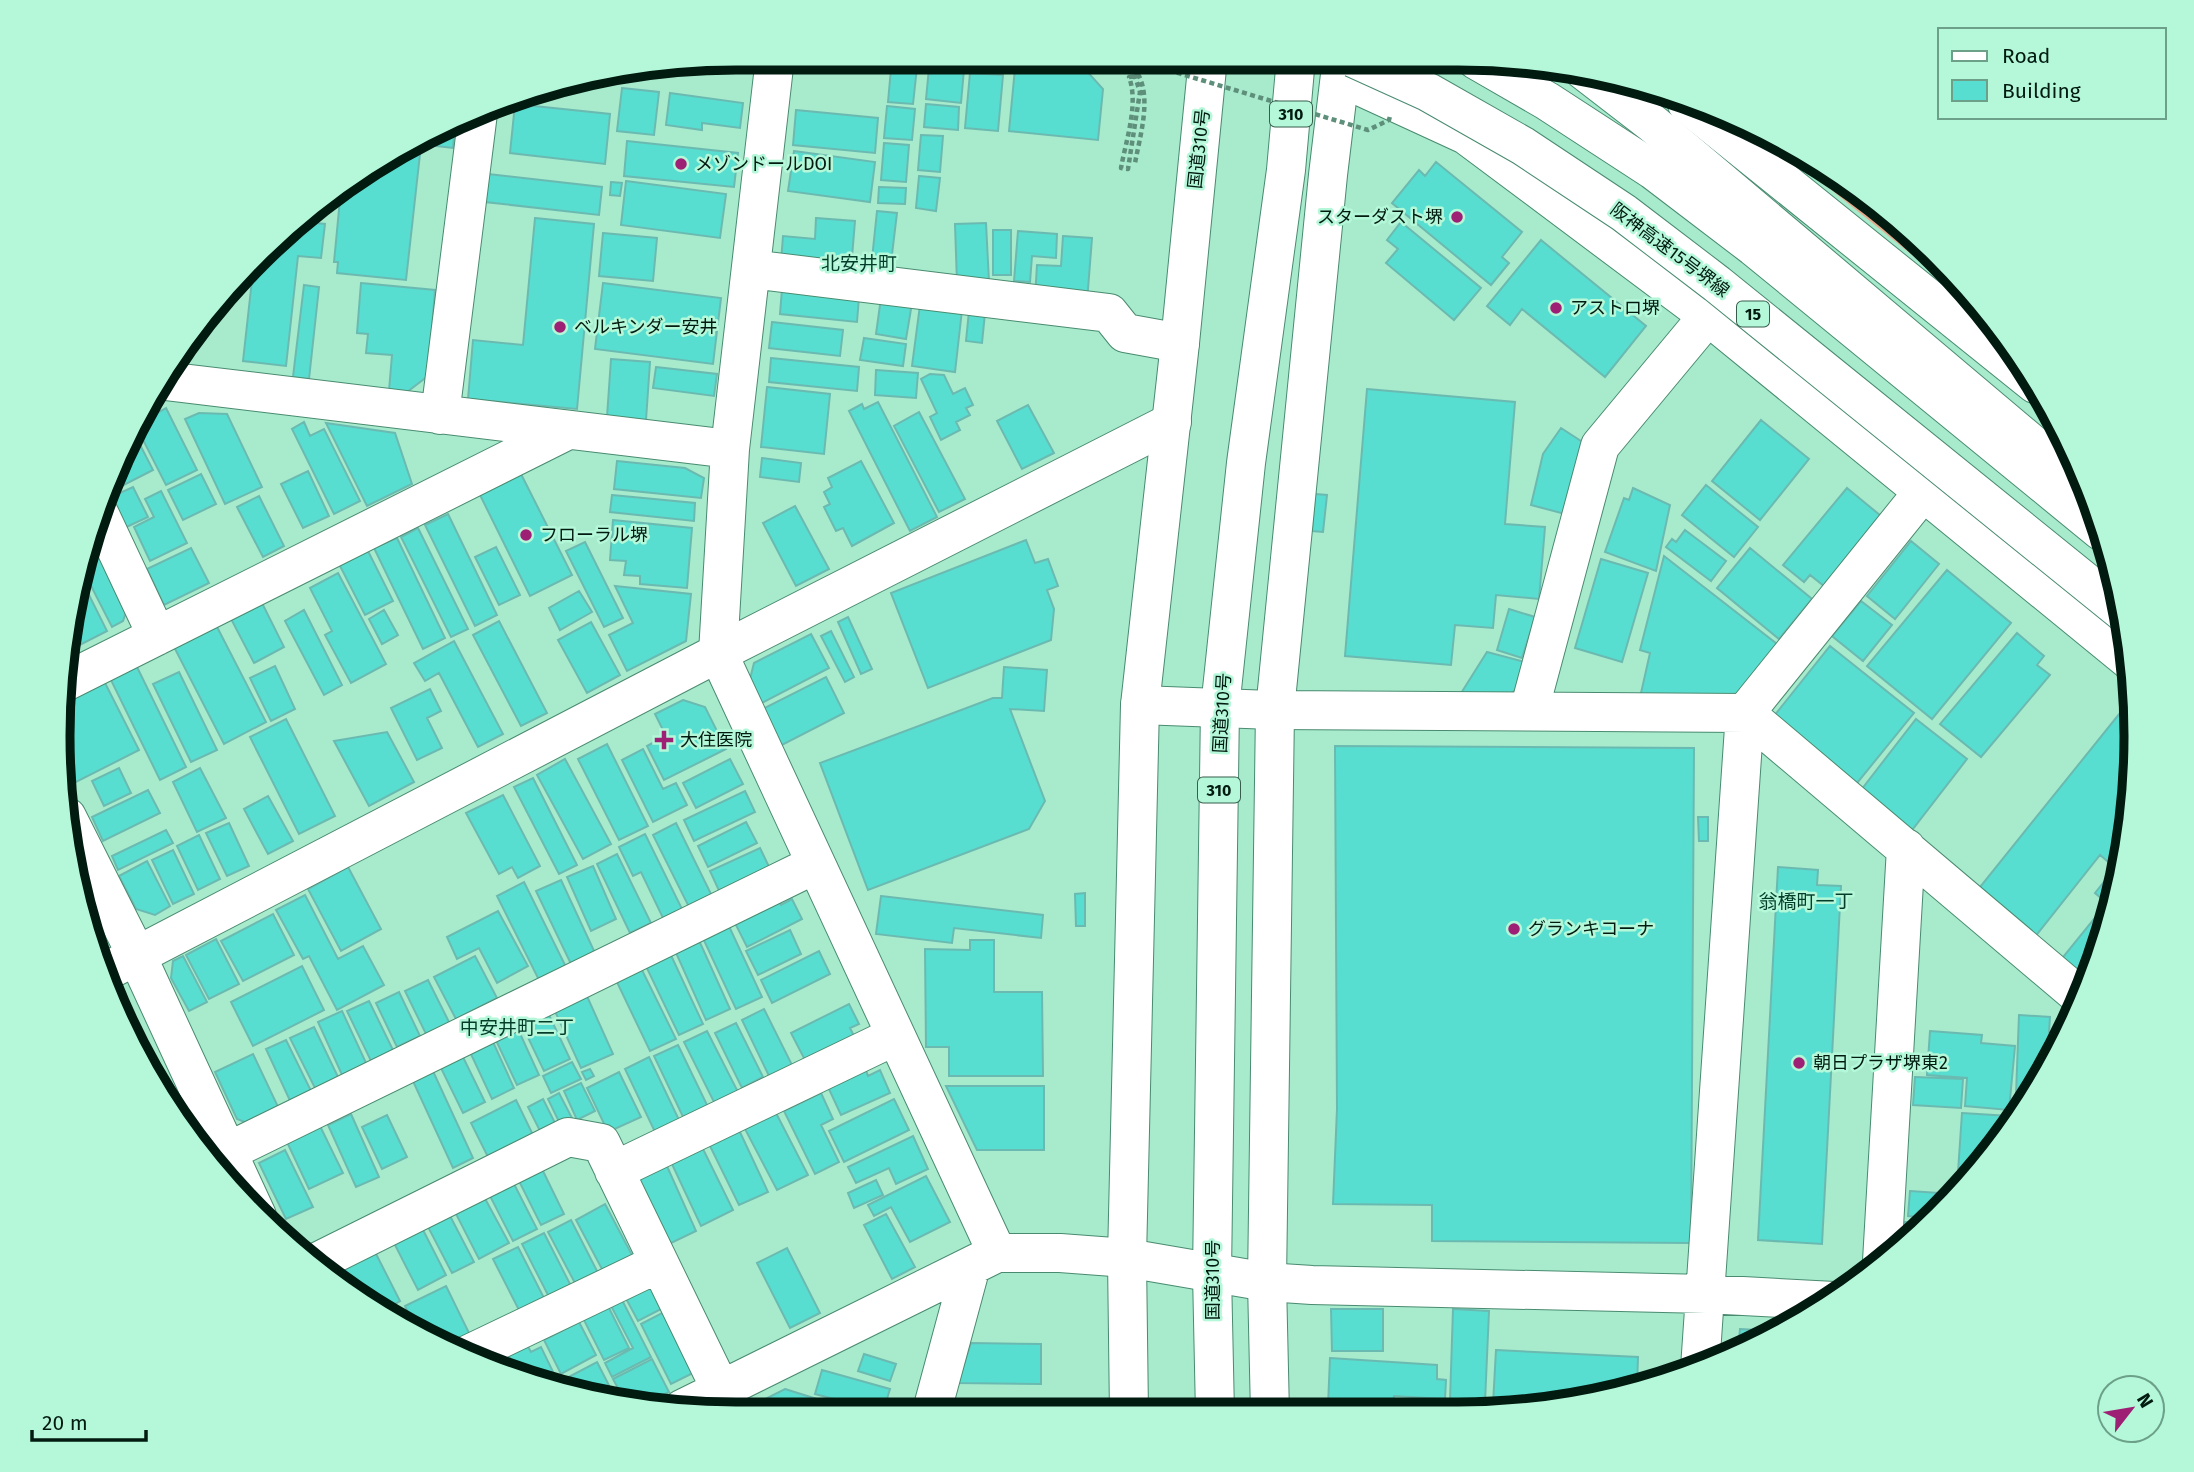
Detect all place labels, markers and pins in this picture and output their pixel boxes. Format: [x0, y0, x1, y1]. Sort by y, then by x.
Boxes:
place label: メゾンドールDOI [695, 153, 832, 175]
marker: メゾンドールDOI [673, 156, 689, 172]
place label: スターダスト堺 [1317, 206, 1443, 228]
marker: スターダスト堺 [1449, 209, 1465, 225]
place label: アストロ堺 [1570, 297, 1660, 319]
marker: アストロ堺 [1548, 300, 1564, 316]
place label: ベルキンダー安井 [574, 316, 717, 338]
marker: ベルキンダー安井 [552, 319, 568, 335]
place label: フローラル堺 [540, 524, 648, 546]
marker: フローラル堺 [518, 527, 534, 543]
place label: 大住医院 [680, 729, 752, 751]
marker: 大住医院 [654, 730, 674, 750]
place label: グランキコーナ [1528, 918, 1654, 940]
marker: グランキコーナ [1506, 921, 1522, 937]
place label: 朝日プラザ堺東2 [1813, 1052, 1948, 1074]
marker: 朝日プラザ堺東2 [1791, 1055, 1807, 1071]

